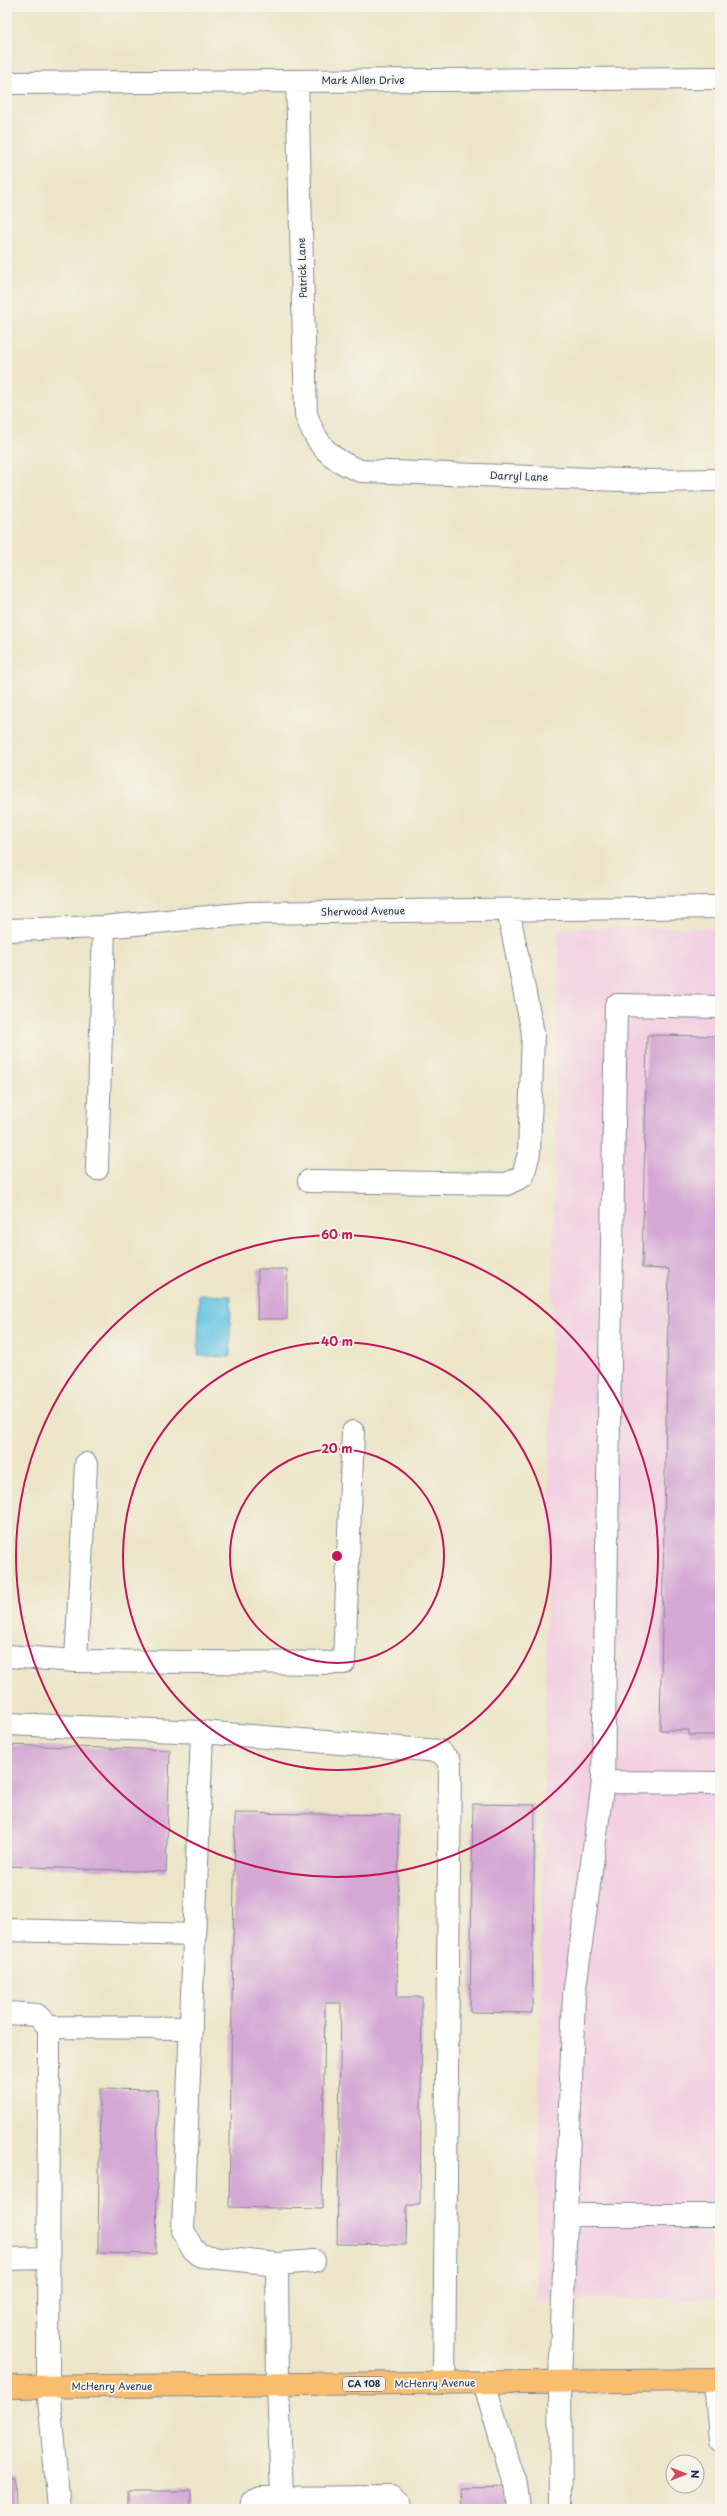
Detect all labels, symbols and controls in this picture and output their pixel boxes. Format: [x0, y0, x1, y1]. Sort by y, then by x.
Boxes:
street label: Mark Allen Drive [322, 72, 405, 87]
street label: Patrick Lane [293, 238, 310, 299]
street label: Darryl Lane [490, 467, 549, 484]
street label: Sherwood Avenue [321, 902, 406, 919]
text: 60 m [321, 1225, 353, 1243]
text: 40 m [321, 1332, 353, 1350]
text: 20 m [321, 1439, 353, 1457]
centre of rings [330, 1549, 344, 1563]
street label: McHenry Avenue [394, 2374, 476, 2391]
road number: CA 108 [343, 2377, 385, 2391]
street label: McHenry Avenue [72, 2378, 153, 2393]
north arrow [665, 2454, 705, 2494]
text: N [687, 2470, 704, 2479]

